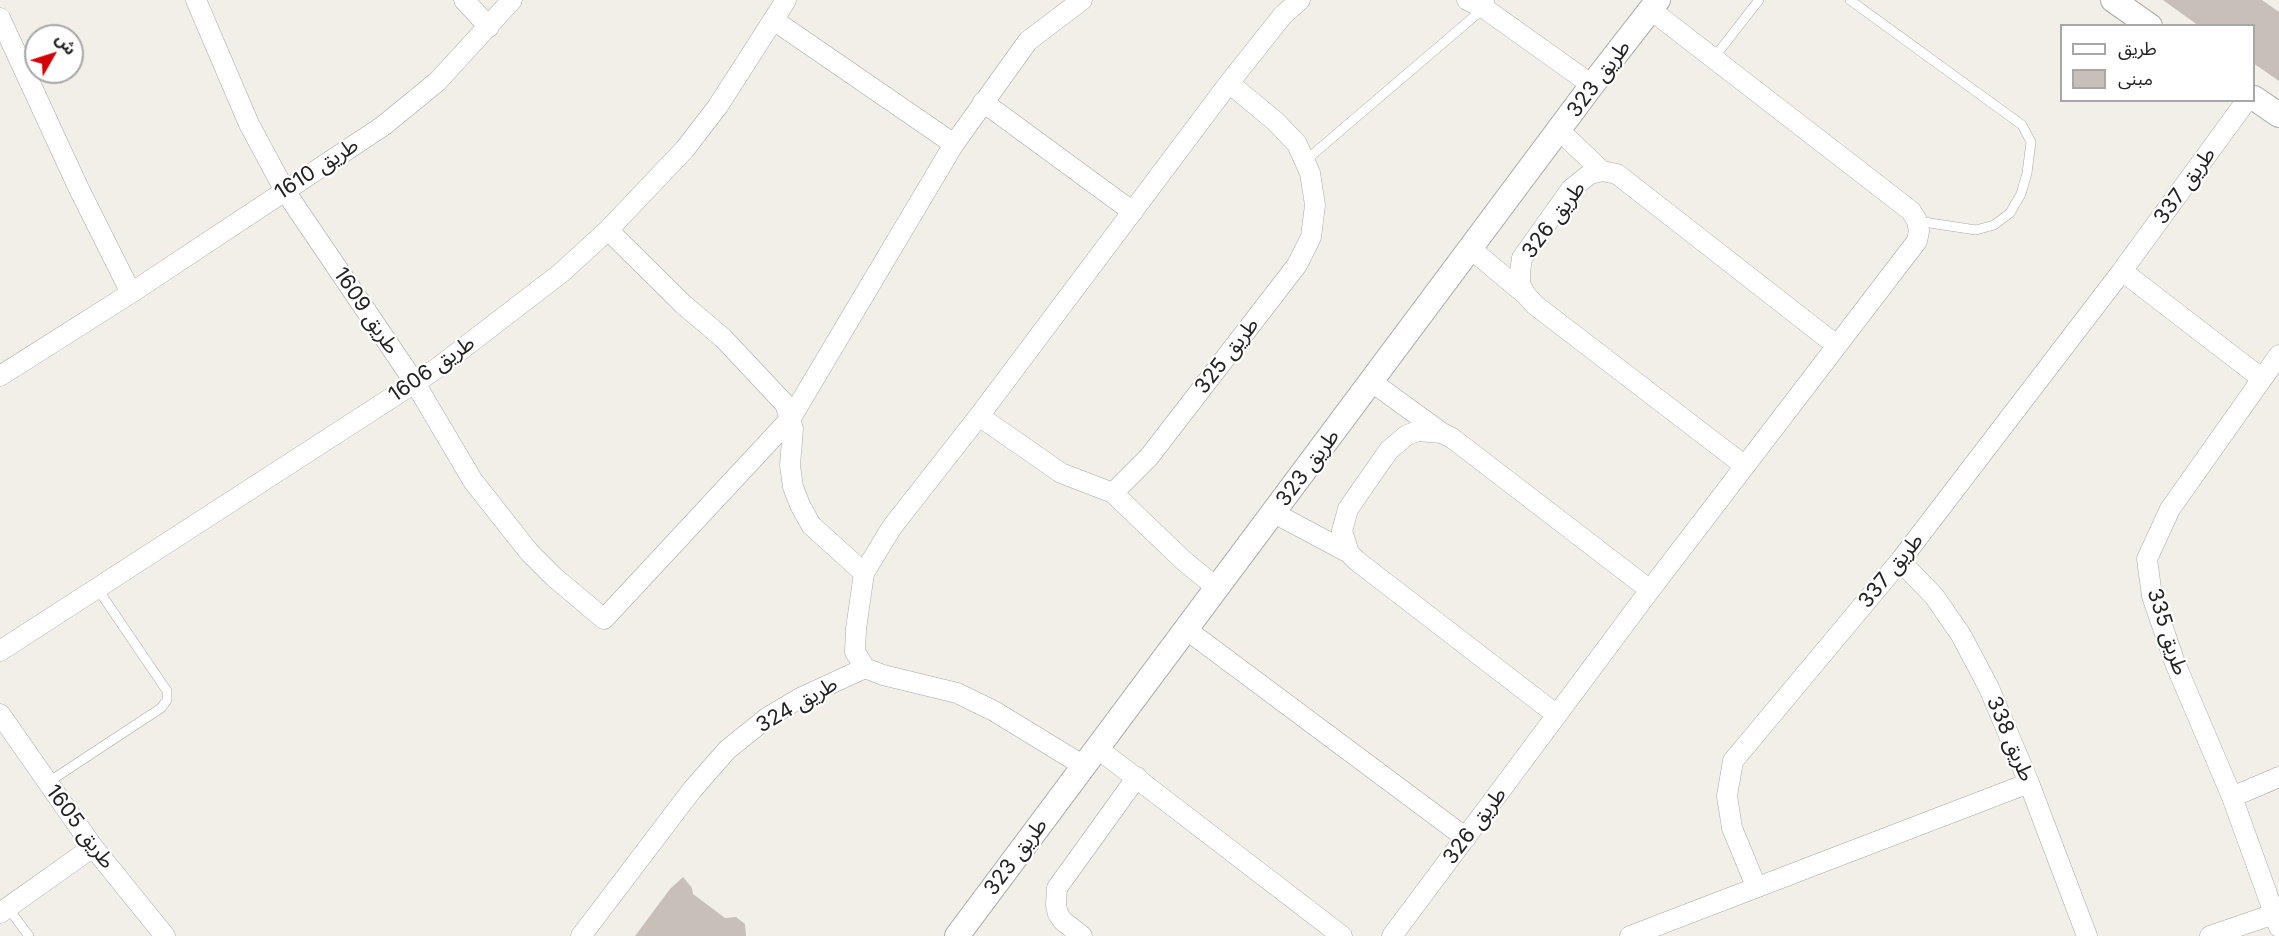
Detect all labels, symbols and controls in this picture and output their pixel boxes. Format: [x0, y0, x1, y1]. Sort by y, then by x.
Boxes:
north arrow [24, 24, 84, 84]
legend [2060, 24, 2255, 102]
text: ش [52, 29, 81, 59]
street label: طريق 323 [1562, 36, 1636, 122]
text: طريق [2118, 38, 2157, 59]
text: مبنى [2118, 68, 2153, 89]
street label: طريق 1610 [271, 133, 363, 205]
street label: طريق 337 [2149, 143, 2221, 229]
street label: طريق 326 [1517, 177, 1591, 263]
street label: طريق 1609 [328, 263, 404, 359]
street label: طريق 325 [1189, 313, 1265, 399]
street label: طريق 1606 [384, 330, 480, 408]
street label: طريق 323 [1271, 425, 1345, 511]
street label: طريق 337 [1853, 529, 1929, 613]
street label: طريق 335 [2141, 585, 2193, 679]
street label: طريق 324 [752, 672, 842, 738]
street label: طريق 338 [1981, 693, 2039, 785]
street label: طريق 1605 [40, 780, 120, 874]
street label: طريق 326 [1438, 783, 1512, 869]
street label: طريق 323 [979, 814, 1053, 900]

